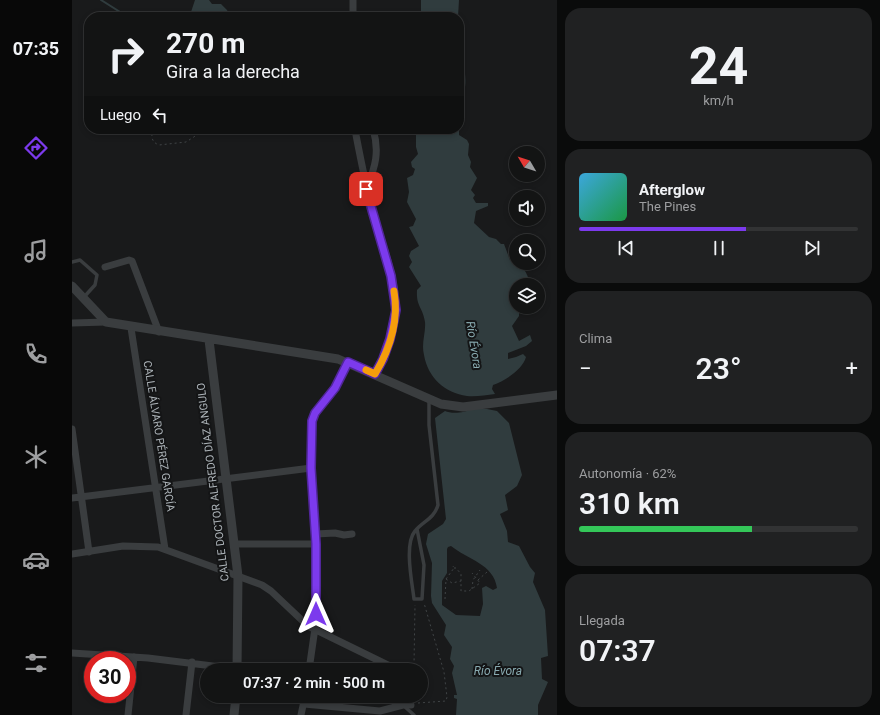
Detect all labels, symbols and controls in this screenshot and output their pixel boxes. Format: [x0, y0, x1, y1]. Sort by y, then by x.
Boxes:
text: 270 m [166, 27, 245, 60]
icon: right [100, 28, 152, 80]
text: 24 [689, 36, 748, 97]
text: 07:35 [13, 38, 59, 59]
text: Gira a la derecha [166, 61, 300, 82]
text: km/h [703, 93, 734, 108]
icon: left [149, 104, 171, 126]
text: Luego [100, 106, 141, 124]
icon: directions [22, 134, 50, 162]
north arrow [509, 146, 545, 182]
map controls [509, 146, 545, 314]
pin [349, 172, 383, 206]
icon: arrive [355, 178, 377, 200]
text: Afterglow [639, 181, 705, 199]
button: sound [509, 190, 545, 226]
text: The Pines [639, 199, 696, 214]
button: search [509, 234, 545, 270]
icon: music [22, 237, 50, 265]
icon: previous [615, 237, 637, 259]
icon: pause [708, 237, 730, 259]
icon: next [801, 237, 823, 259]
button: layers [509, 278, 545, 314]
water label: Río Évora [463, 320, 486, 370]
text: Clima [579, 331, 612, 346]
icon: phone [22, 340, 50, 368]
text: 23° [696, 351, 741, 386]
text: − [579, 356, 592, 381]
text: + [846, 356, 858, 381]
street label: CALLE ÁLVARO PÉREZ GARCÍA [141, 360, 177, 513]
street label: CALLE DOCTOR ALFREDO DÍAZ ANGULO [194, 382, 232, 582]
icon: climate [22, 443, 50, 471]
text: Autonomía · 62% [579, 466, 676, 481]
text: 310 km [579, 486, 680, 521]
icon: car [22, 546, 50, 574]
position arrow [295, 593, 337, 635]
text: Llegada [579, 613, 625, 628]
text: 07:37 [579, 633, 656, 668]
icon: filters [22, 649, 50, 677]
speed limit sign: 30 [84, 651, 136, 703]
water label: Río Évora [474, 663, 522, 678]
text: 07:37 · 2 min · 500 m [243, 674, 385, 692]

